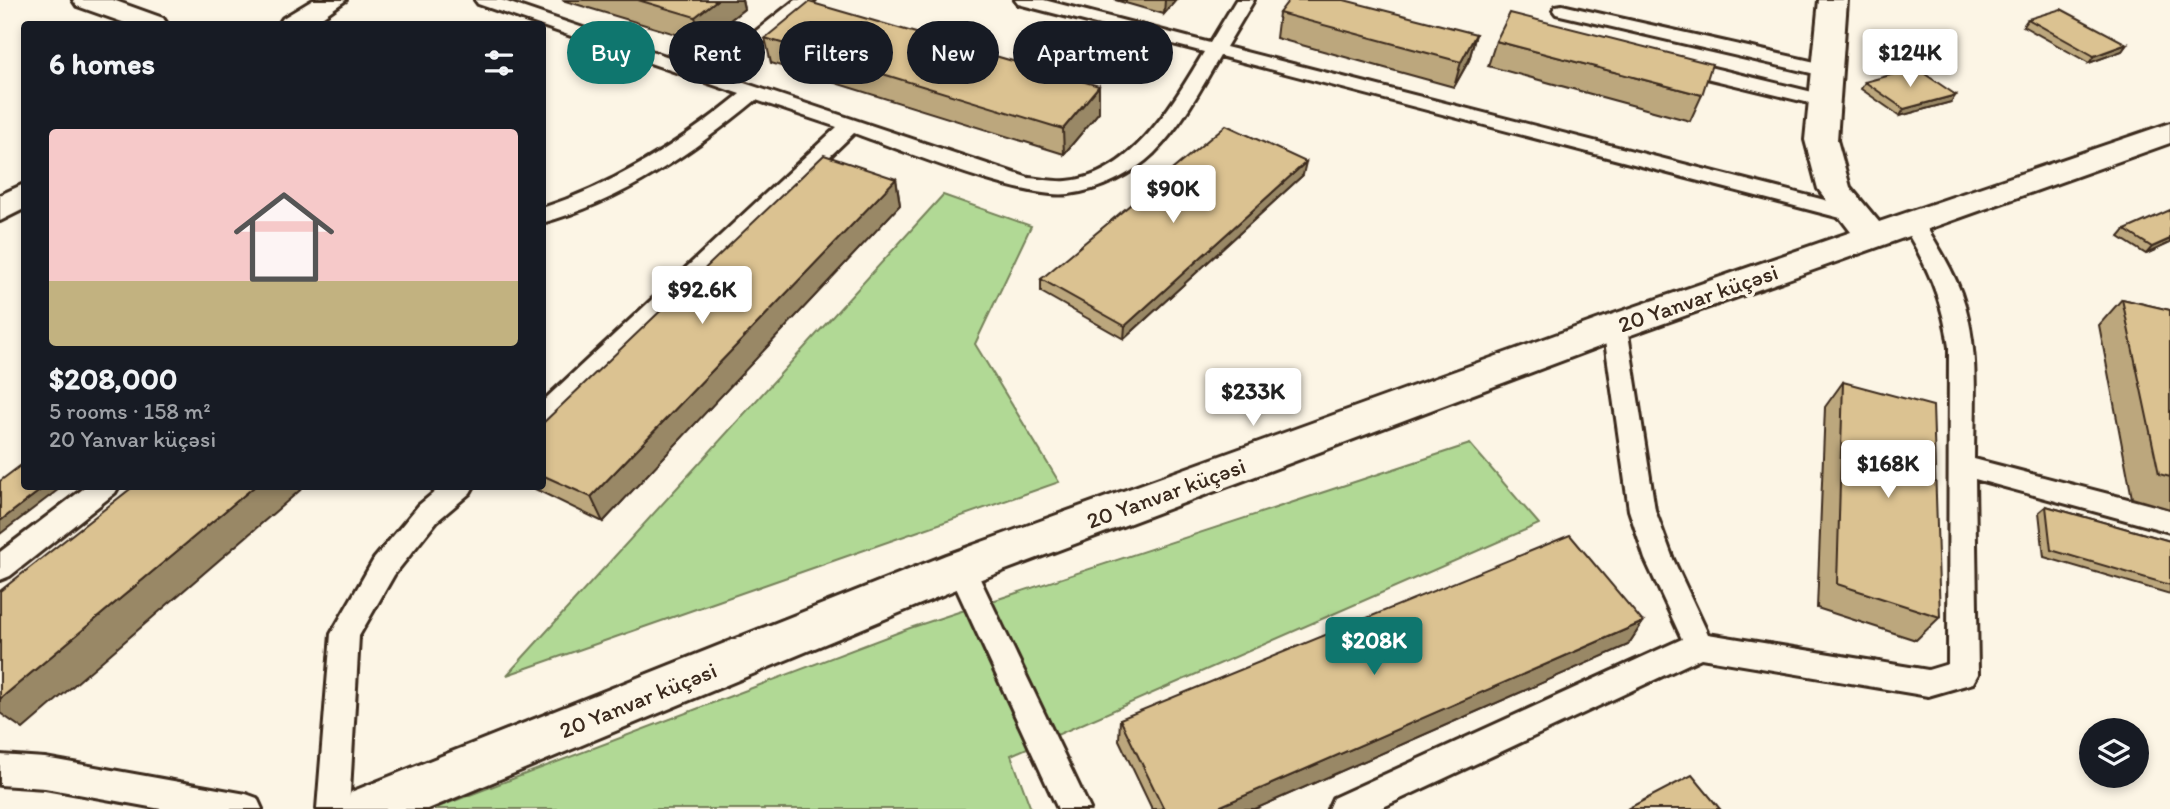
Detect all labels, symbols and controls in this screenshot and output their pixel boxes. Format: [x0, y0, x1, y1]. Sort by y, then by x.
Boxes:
chip: Buy [567, 21, 655, 84]
chip: Rent [669, 21, 765, 84]
chip: Filters [779, 21, 893, 84]
chip: New [907, 21, 999, 84]
chip: Apartment [1013, 21, 1173, 84]
pin: $124K [1861, 29, 1959, 89]
text: $124K [1879, 38, 1941, 66]
icon: filters [480, 44, 518, 82]
text: 6 homes [49, 45, 155, 82]
pin: $90K [1132, 166, 1214, 225]
icon: home [221, 174, 347, 300]
text: $90K [1147, 174, 1199, 202]
street label: 20 Yanvar küçəsi [1614, 258, 1782, 338]
pin: $92.6K [645, 266, 759, 326]
text: $92.6K [668, 275, 736, 303]
text: $208,000 [49, 360, 177, 397]
pin: $233K [1204, 368, 1302, 428]
text: $233K [1221, 377, 1285, 405]
text: 5 rooms · 158 m² [49, 397, 211, 425]
text: 20 Yanvar küçəsi [49, 425, 216, 453]
pin: $168K [1839, 440, 1937, 500]
text: $168K [1857, 449, 1919, 477]
street label: 20 Yanvar küçəsi [1083, 451, 1249, 535]
pin: $208K [1325, 618, 1423, 677]
text: $208K [1341, 626, 1407, 654]
street label: 20 Yanvar küçəsi [555, 656, 721, 744]
map controls [2079, 718, 2149, 788]
button: layers [2079, 718, 2149, 788]

